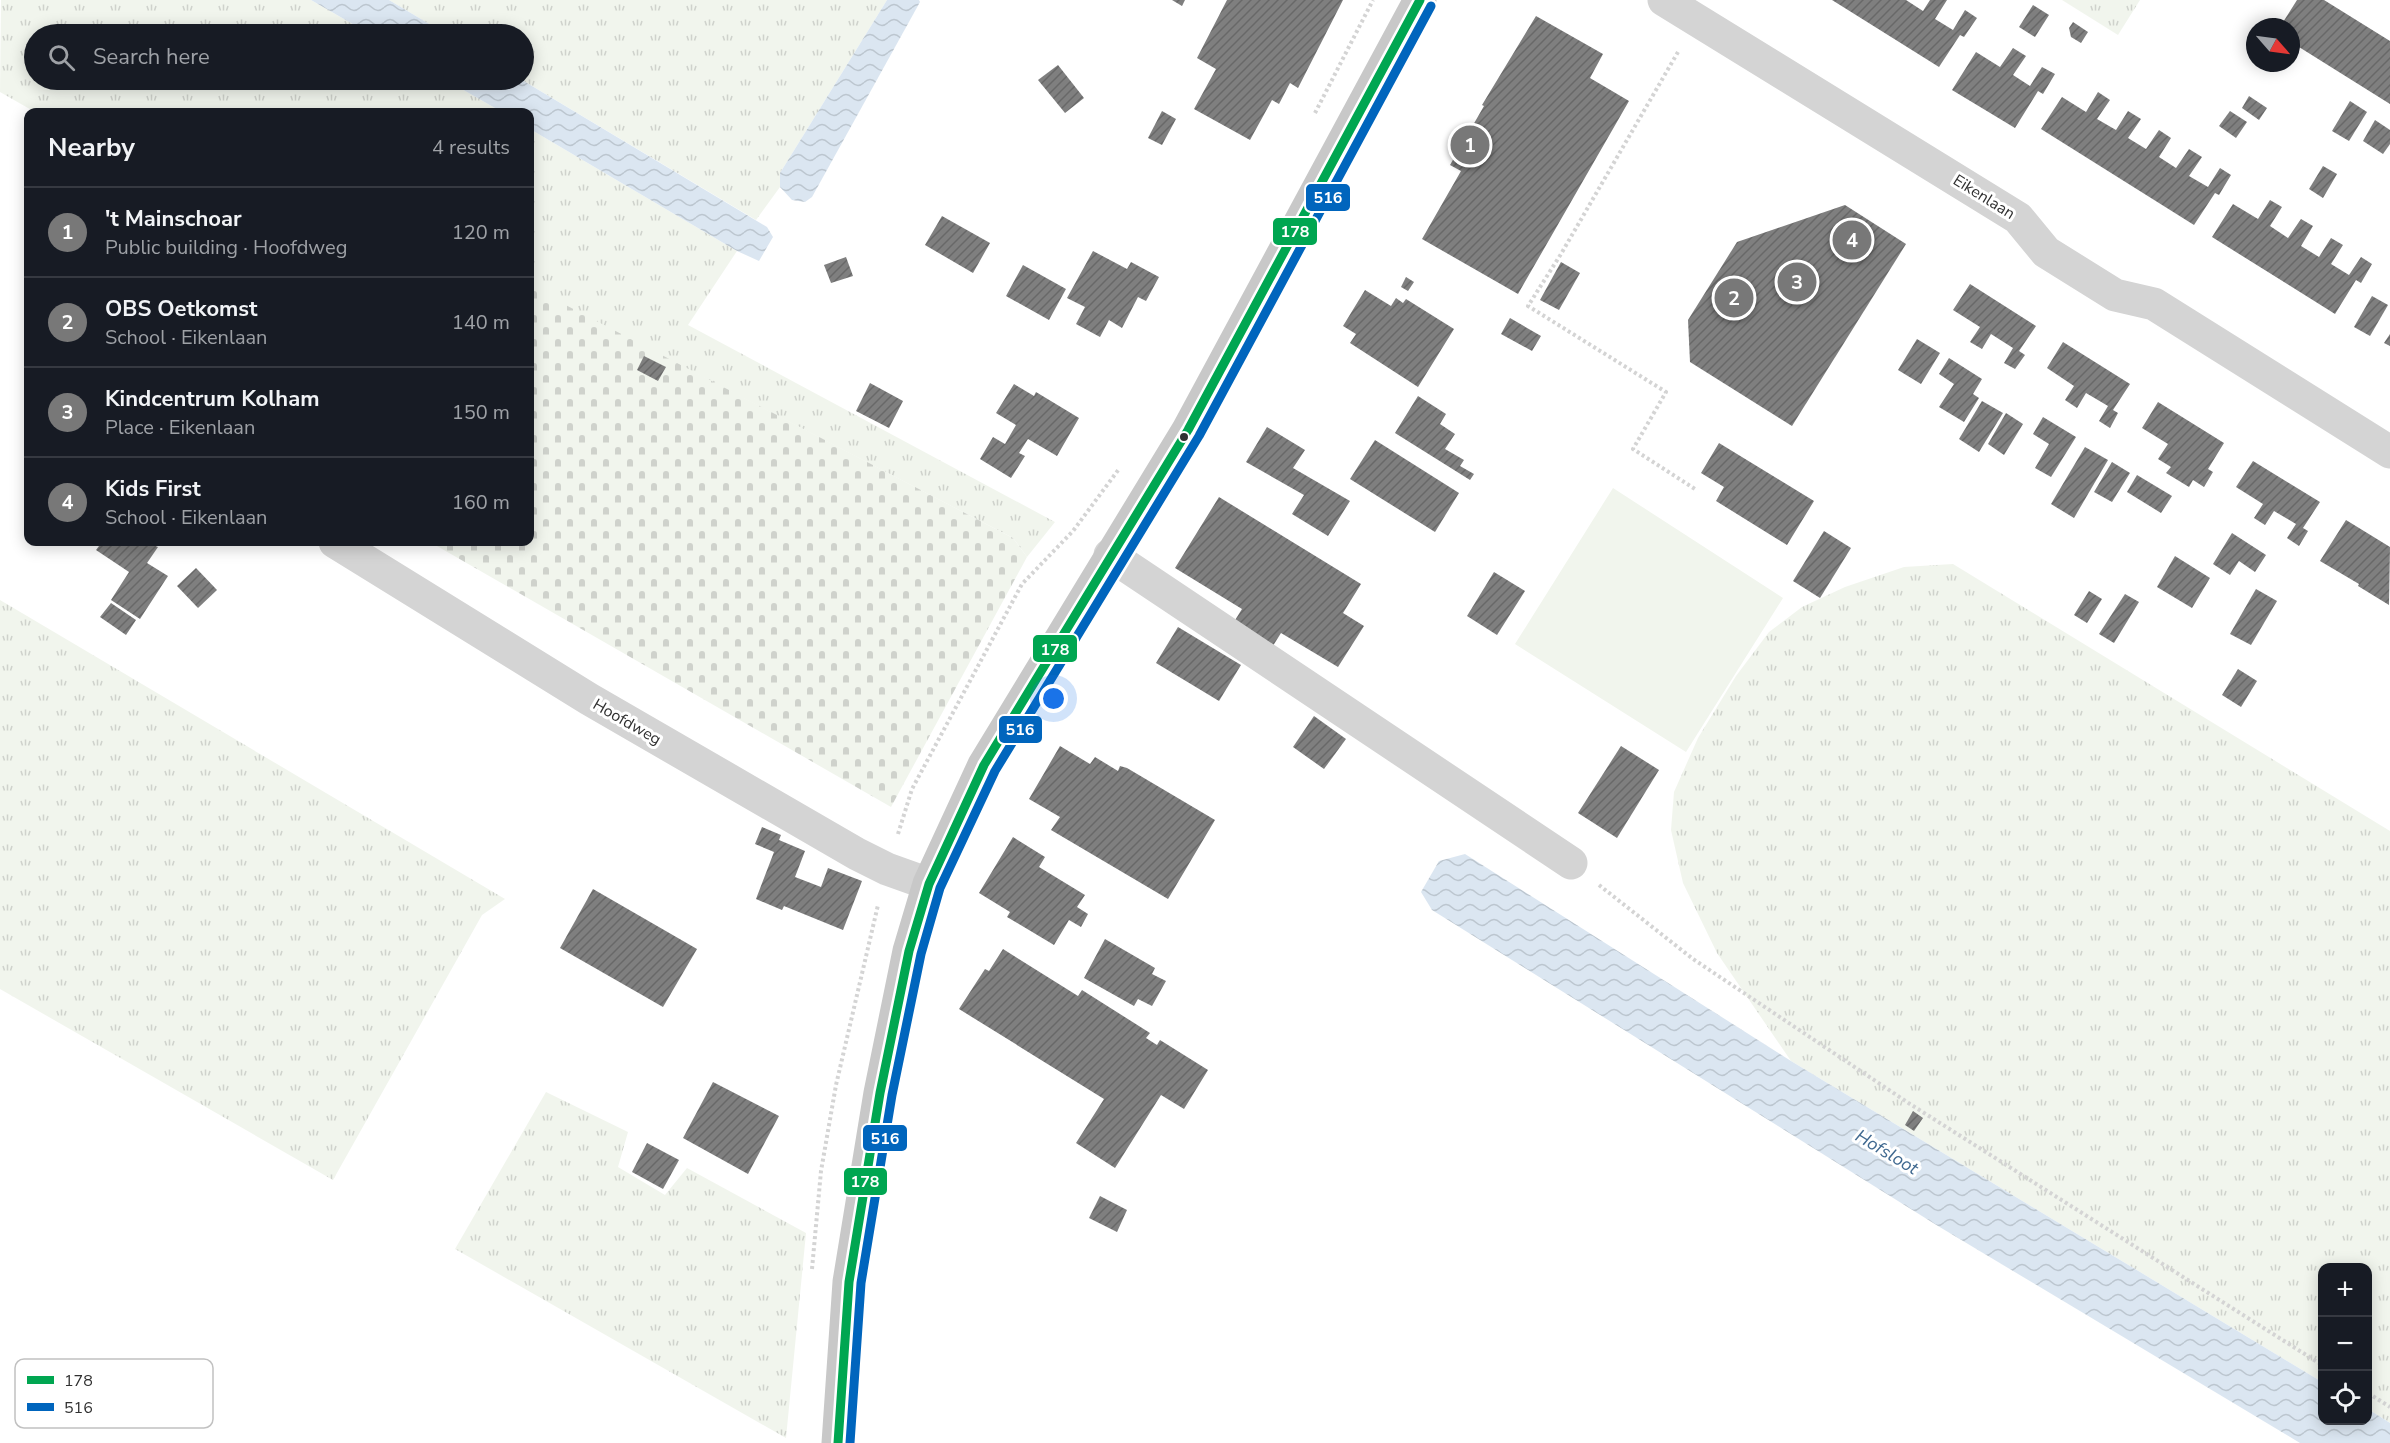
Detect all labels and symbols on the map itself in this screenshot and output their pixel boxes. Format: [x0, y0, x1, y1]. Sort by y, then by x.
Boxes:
north arrow [2246, 18, 2300, 72]
pin: 1 [1450, 122, 1490, 168]
street label: Eikenlaan [1949, 169, 2019, 225]
line badge: 516 [1305, 183, 1351, 212]
text: 516 [1314, 187, 1342, 209]
line badge: 178 [1272, 217, 1318, 246]
pin: 4 [1832, 218, 1872, 262]
text: 178 [1281, 221, 1309, 243]
pin: 3 [1778, 260, 1816, 304]
pin: 2 [1714, 276, 1754, 320]
unlabelled marker [1178, 431, 1190, 443]
line badge: 178 [1032, 634, 1078, 663]
text: 178 [1041, 639, 1069, 661]
your location [1039, 684, 1068, 713]
street label: Hoofdweg [589, 694, 665, 750]
line badge: 516 [998, 715, 1043, 744]
text: 516 [1006, 719, 1034, 741]
line badge: 516 [862, 1124, 908, 1152]
water label: Hofsloot [1851, 1124, 1924, 1181]
text: 516 [871, 1128, 899, 1150]
line badge: 178 [843, 1167, 888, 1196]
text: 178 [851, 1171, 879, 1193]
legend [15, 1359, 213, 1428]
text: 178 [64, 1370, 93, 1392]
text: 516 [64, 1397, 93, 1419]

